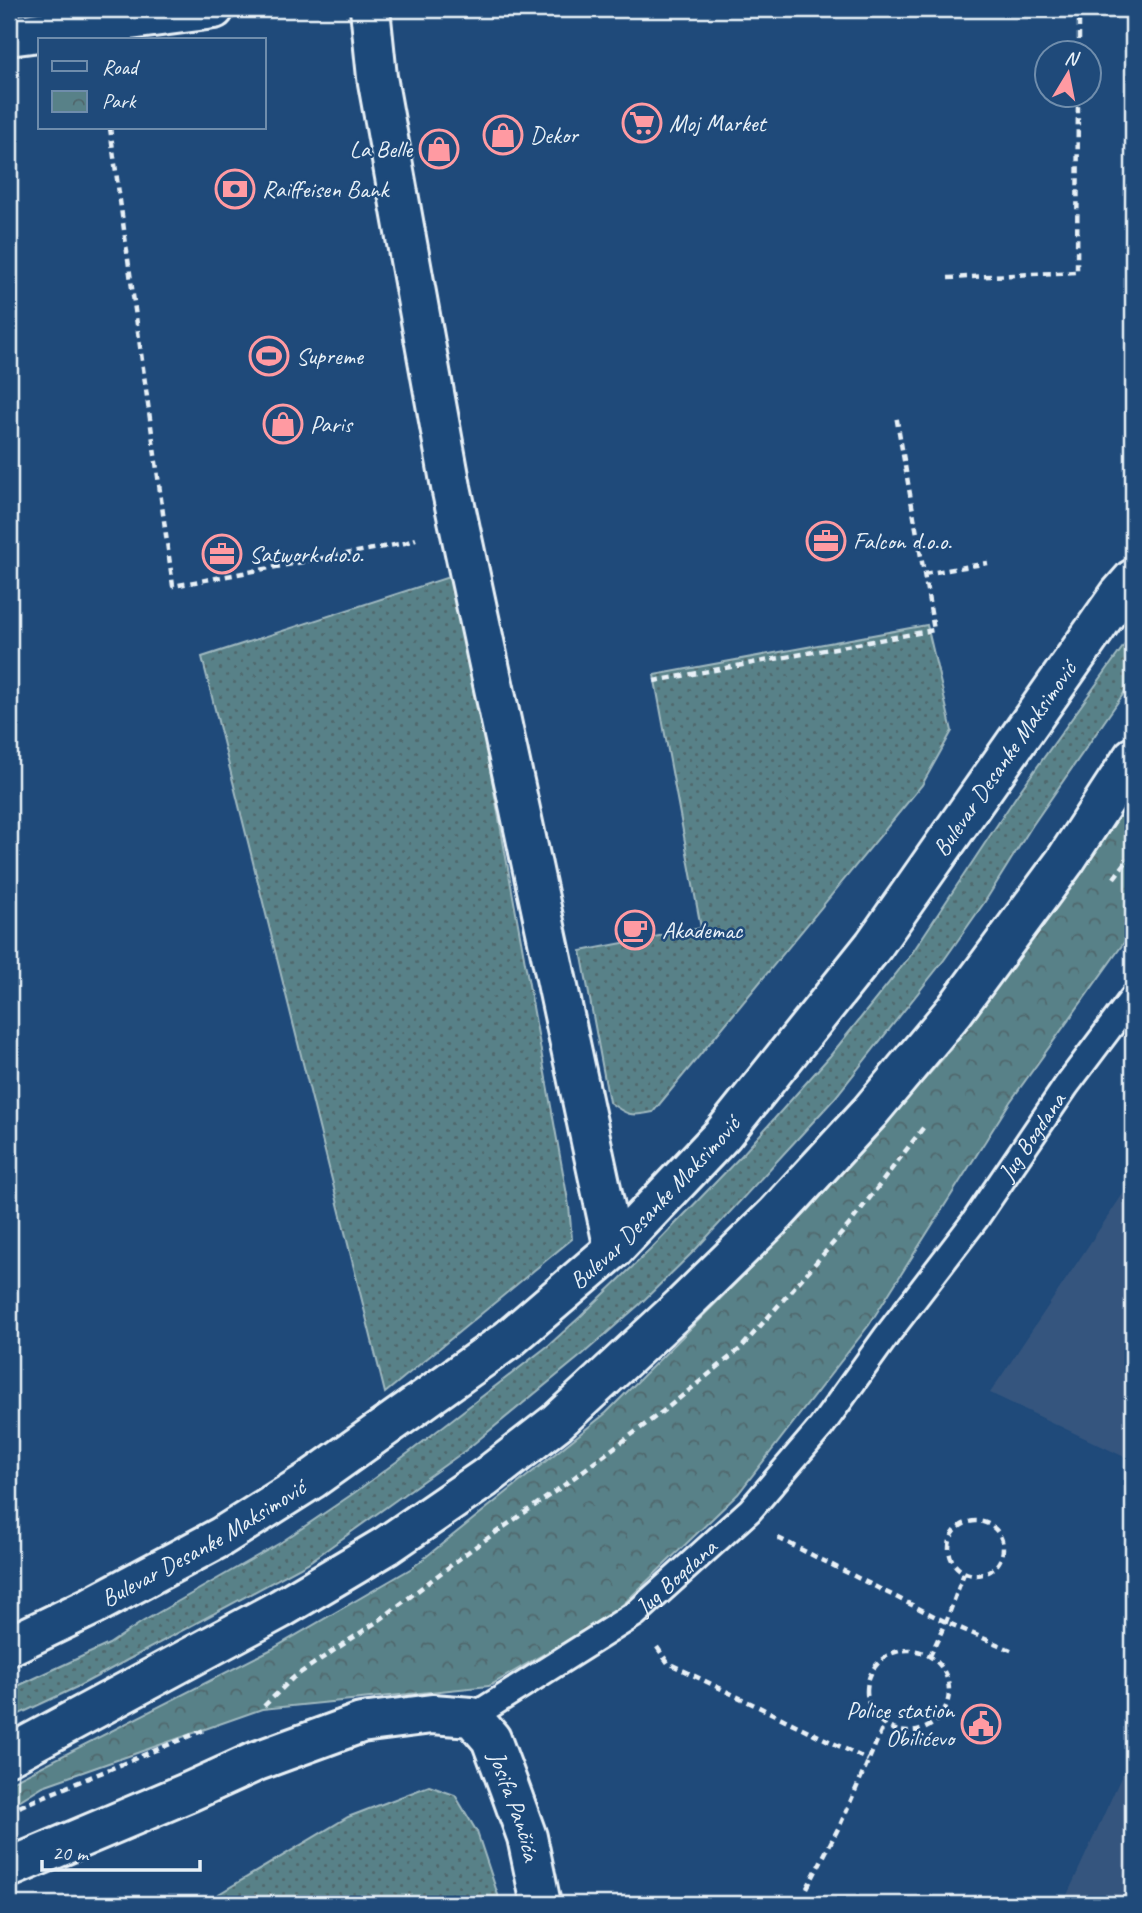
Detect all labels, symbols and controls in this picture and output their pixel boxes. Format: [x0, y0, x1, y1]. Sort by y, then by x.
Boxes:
legend [38, 38, 266, 130]
north arrow [1034, 38, 1104, 108]
text: N [1063, 45, 1082, 72]
text: Road [102, 54, 141, 80]
text: Park [102, 88, 137, 114]
supermarket icon: Moj Market [621, 102, 663, 144]
place label: Moj Market [669, 108, 767, 138]
shop icon: Dekor [482, 114, 524, 156]
place label: Dekor [530, 120, 580, 150]
shop icon: La Belle [418, 128, 460, 170]
place label: La Belle [349, 134, 414, 164]
bank icon: Raiffeisen Bank [214, 168, 256, 210]
place label: Raiffeisen Bank [262, 174, 391, 204]
sports icon: Supreme [248, 335, 290, 377]
place label: Supreme [296, 341, 365, 371]
shop icon: Paris [262, 403, 304, 445]
place label: Paris [310, 409, 354, 439]
office icon: Falcon d.o.o. [805, 520, 847, 562]
place label: Falcon d.o.o. [853, 526, 952, 556]
office icon: Satwork d.o.o. [201, 533, 243, 575]
place label: Satwork d.o.o. [249, 539, 364, 569]
street label: Bulevar Desanke Maksimović [926, 653, 1085, 862]
cafe icon: Akademac [614, 909, 656, 951]
place label: Akademac [662, 915, 744, 945]
street label: Jug Bogdana [991, 1086, 1073, 1187]
street label: Bulevar Desanke Maksimović [563, 1107, 749, 1295]
street label: Bulevar Desanke Maksimović [96, 1471, 314, 1613]
street label: Jug Bogdana [628, 1531, 724, 1622]
place label: Police station Obilićevo [846, 1695, 957, 1753]
public building icon: Police station Obilićevo [960, 1703, 1002, 1745]
street label: Josifa Pančića [482, 1746, 547, 1865]
scale bar [42, 1829, 200, 1873]
text: 20 m [52, 1840, 90, 1866]

